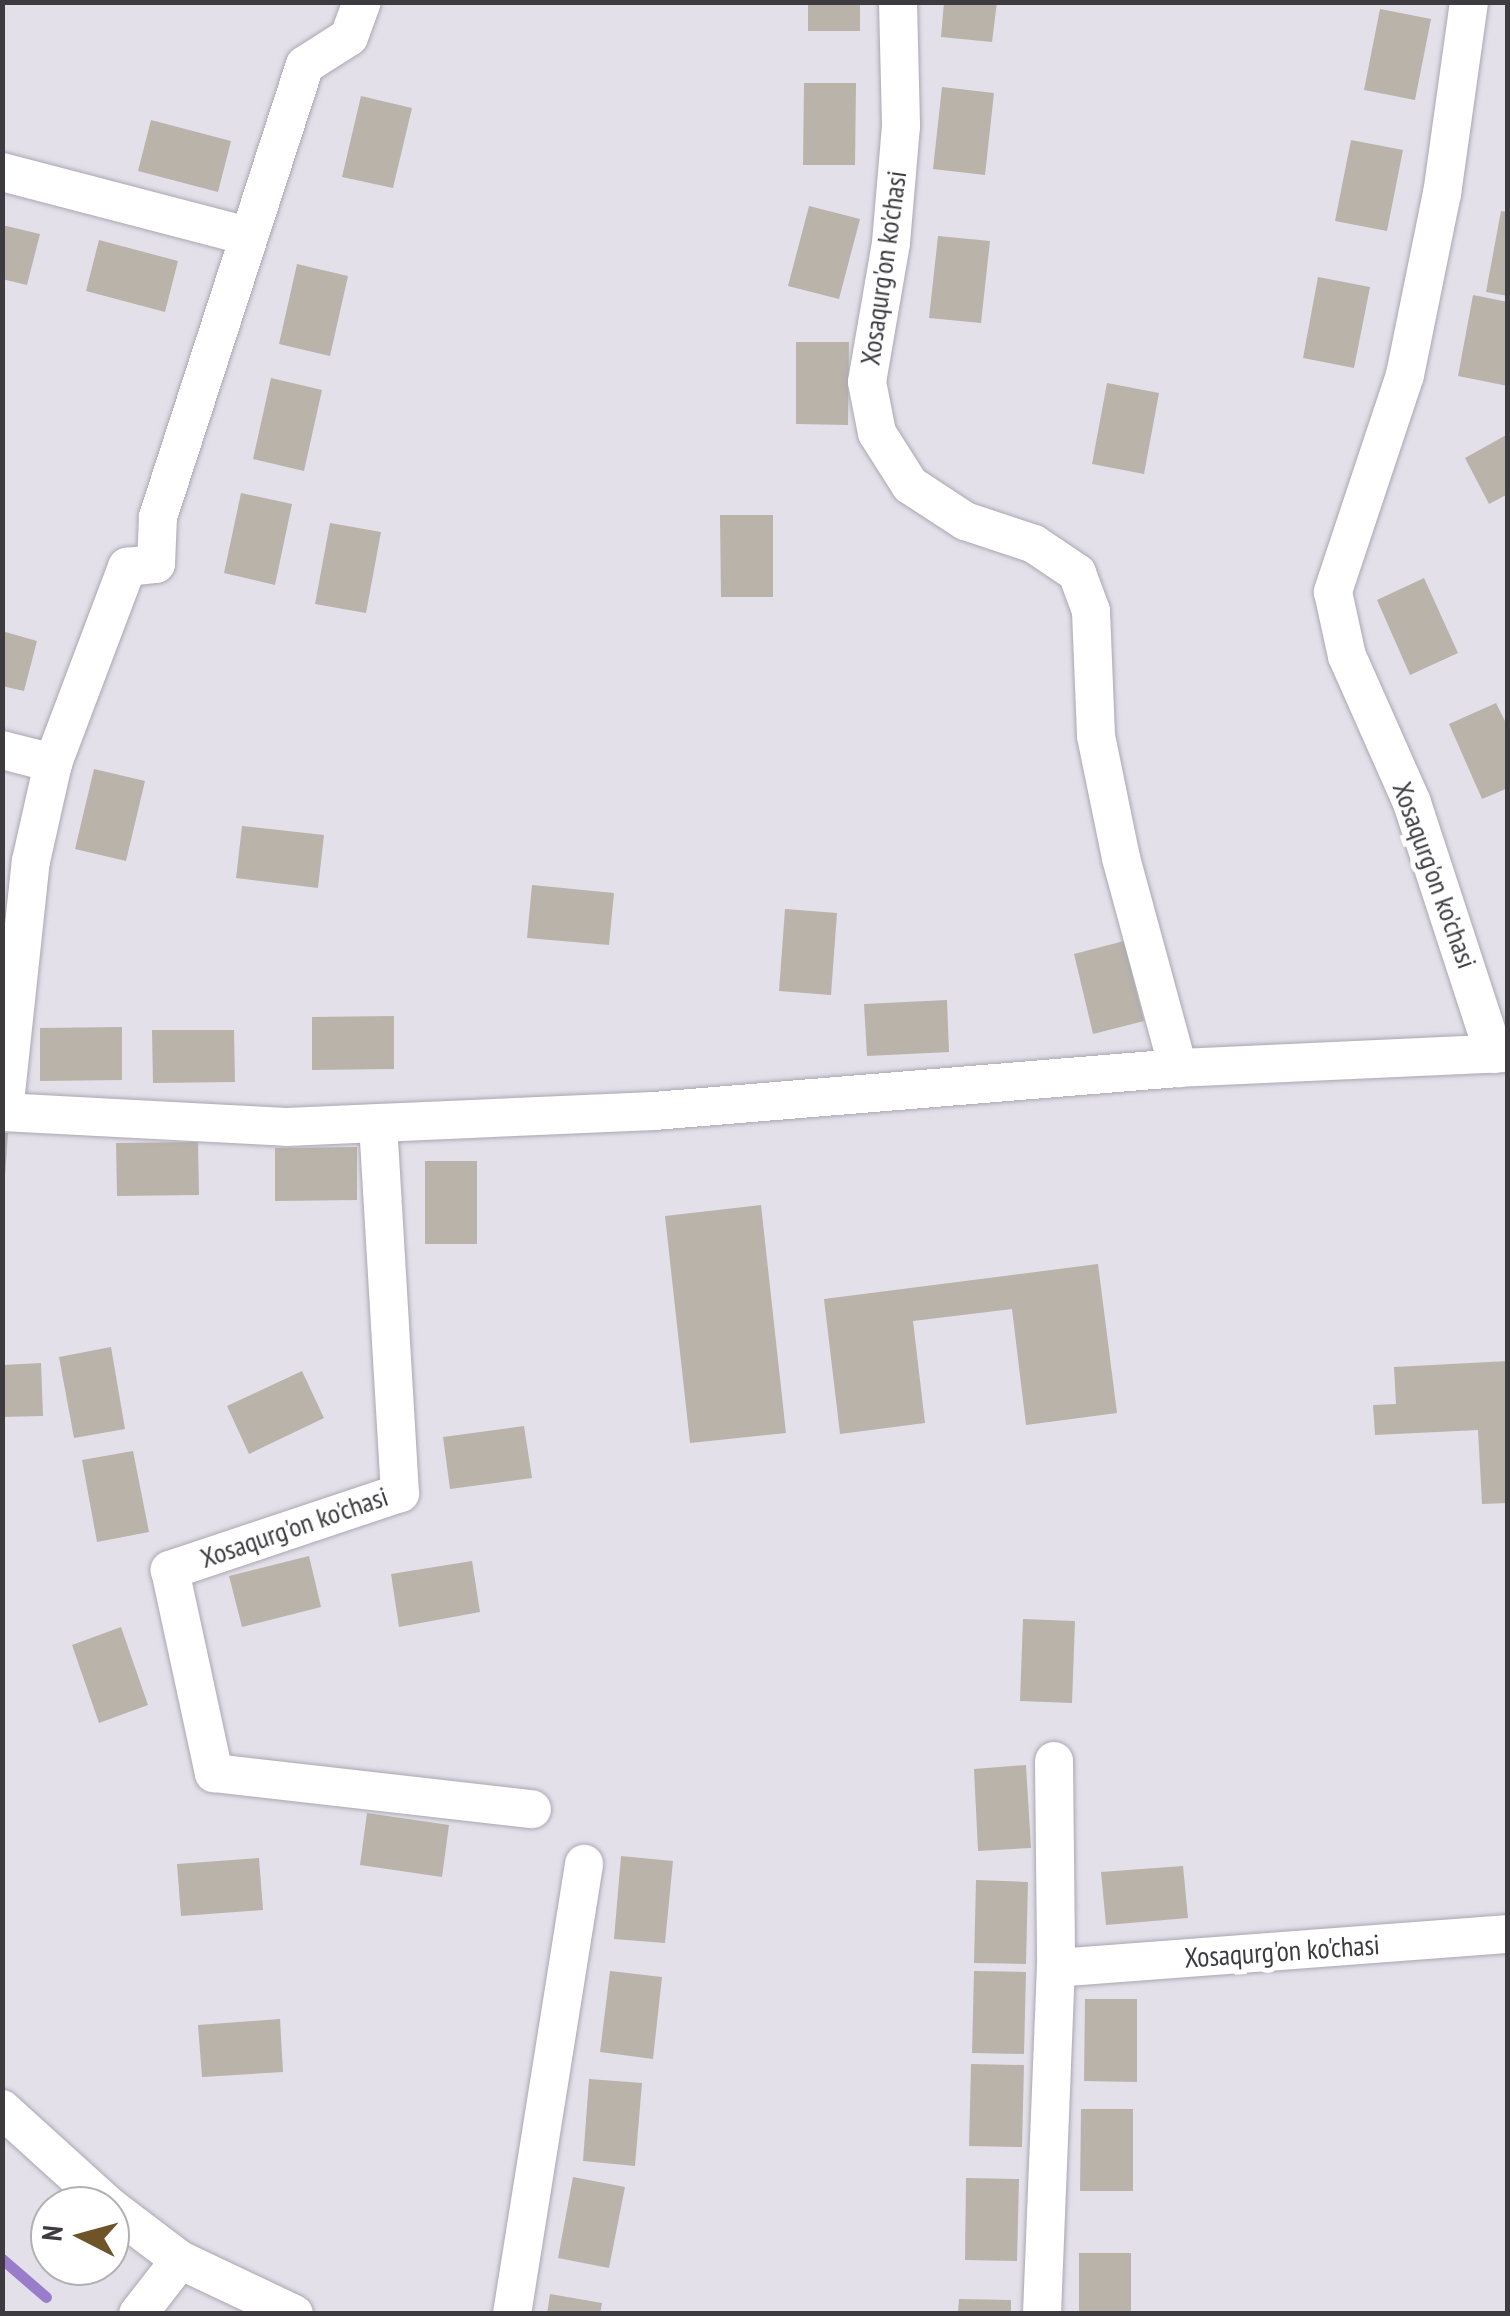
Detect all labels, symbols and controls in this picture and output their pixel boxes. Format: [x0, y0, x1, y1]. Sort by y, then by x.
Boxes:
street label: Xosaqurg'on ko'chasi [853, 169, 913, 367]
street label: Xosaqurg'on ko'chasi [1386, 777, 1484, 973]
street label: Xosaqurg'on ko'chasi [196, 1479, 392, 1575]
street label: Xosaqurg'on ko'chasi [1183, 1927, 1381, 1975]
north arrow [30, 2186, 130, 2286]
text: N [32, 2224, 71, 2242]

